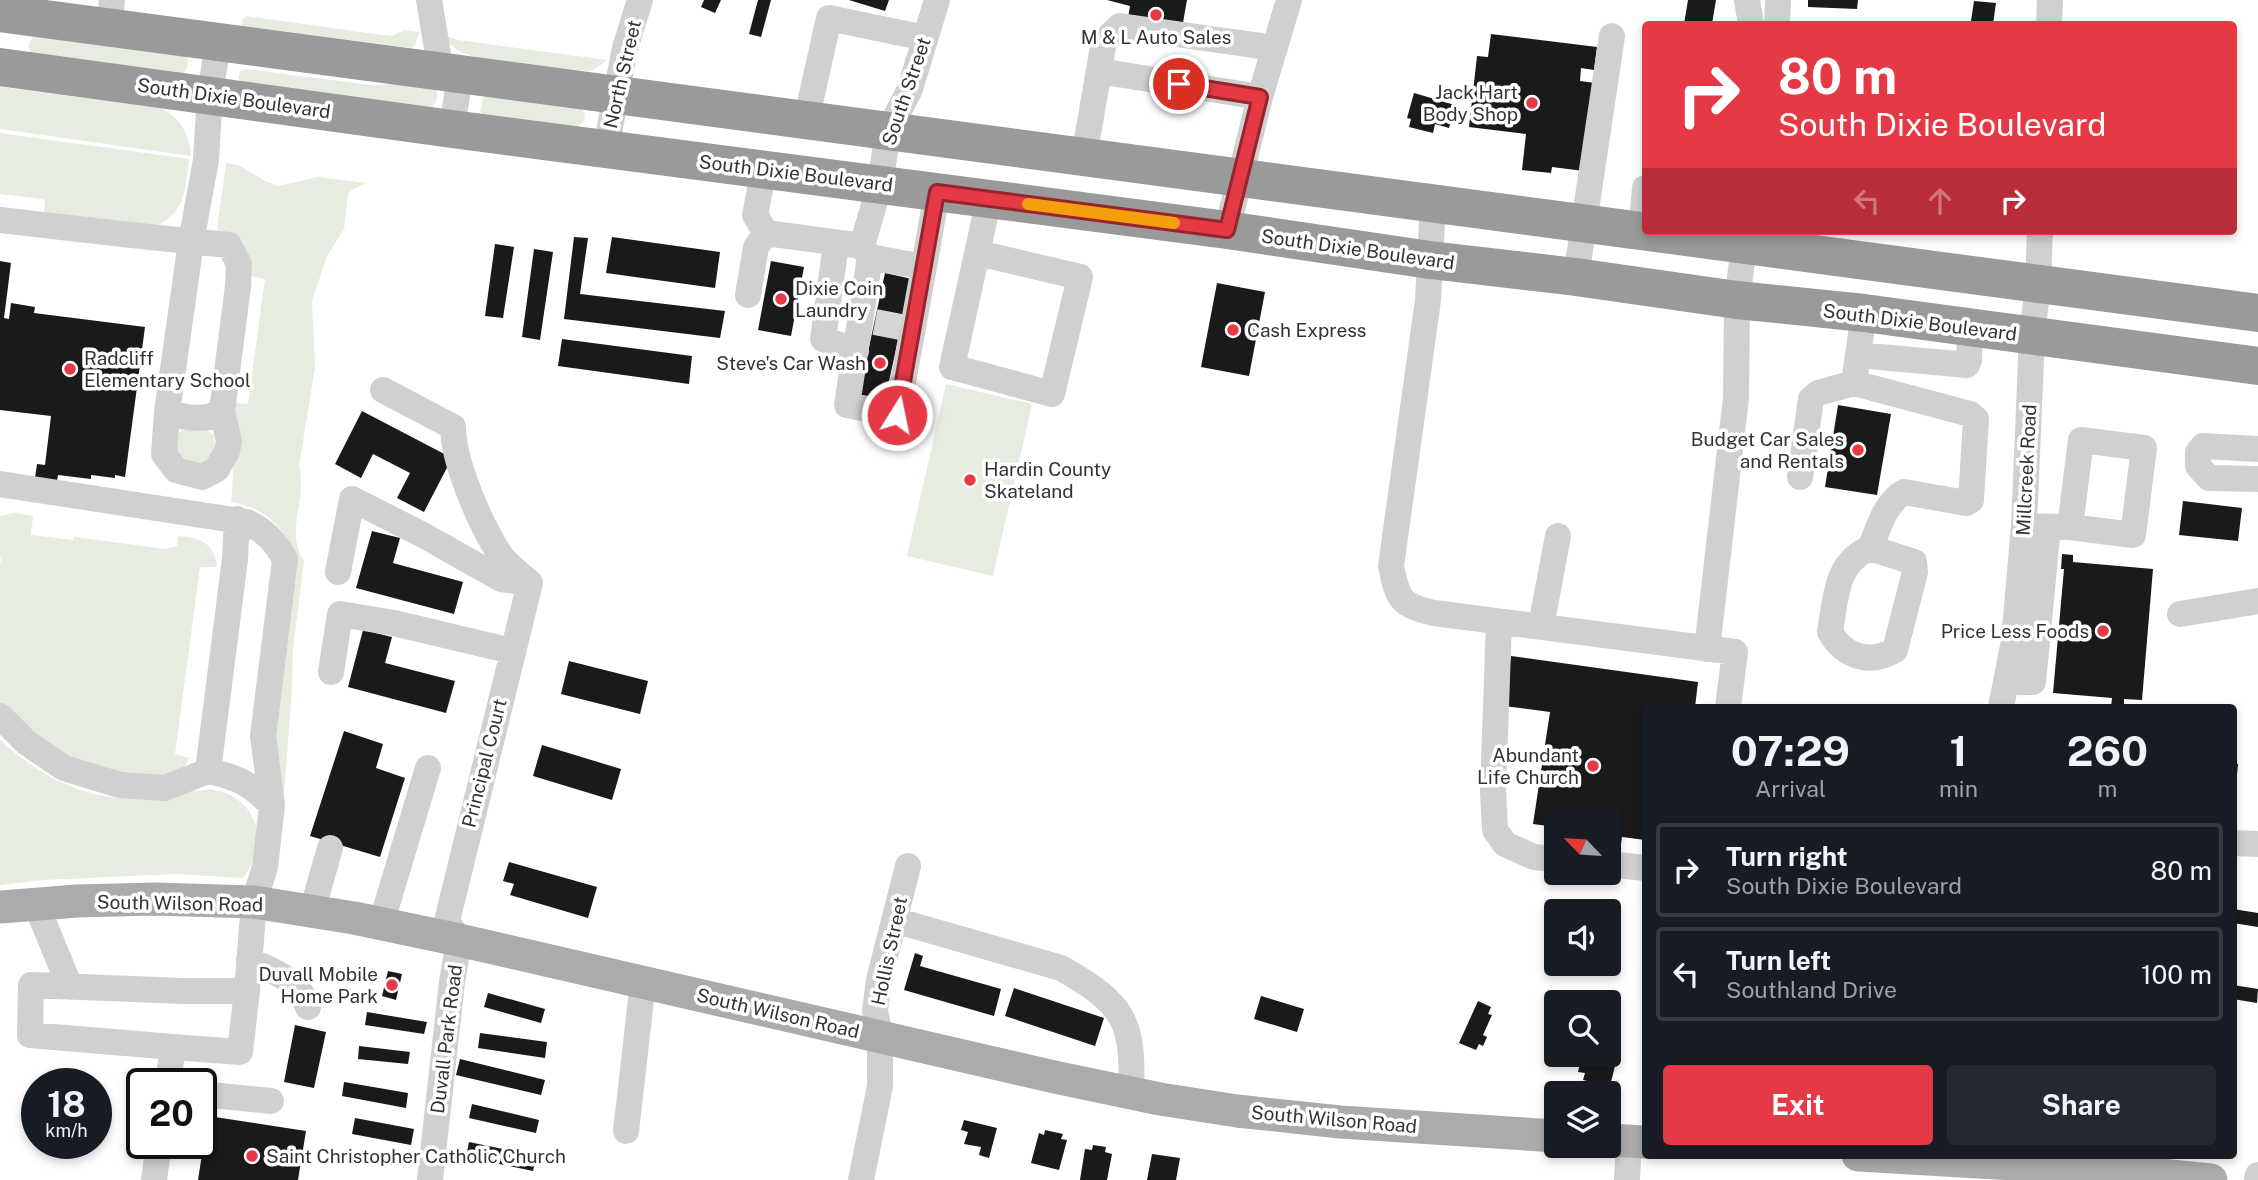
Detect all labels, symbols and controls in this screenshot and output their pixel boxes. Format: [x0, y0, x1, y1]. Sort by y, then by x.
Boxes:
marker: M & L Auto Sales [1148, 7, 1164, 23]
street label: North Street [599, 18, 645, 130]
place label: M & L Auto Sales [1081, 26, 1231, 48]
street label: South Street [877, 34, 935, 148]
text: 80 m [1778, 47, 1897, 105]
icon: right [1663, 49, 1754, 140]
pin [1149, 54, 1209, 114]
icon: arrive [1160, 65, 1198, 103]
street label: South Dixie Boulevard [136, 74, 332, 122]
place label: Jack Hart Body Shop [1423, 81, 1518, 125]
marker: Jack Hart Body Shop [1524, 95, 1540, 111]
text: South Dixie Boulevard [1778, 106, 2106, 143]
street label: South Dixie Boulevard [698, 150, 894, 196]
icon: left [1848, 182, 1886, 220]
icon: ahead [1921, 182, 1959, 220]
icon: right [1994, 182, 2032, 220]
street label: South Dixie Boulevard [1260, 225, 1456, 273]
place label: Dixie Coin Laundry [795, 277, 883, 321]
marker: Dixie Coin Laundry [773, 291, 789, 307]
street label: South Dixie Boulevard [1822, 299, 2018, 345]
place label: Cash Express [1247, 319, 1366, 341]
marker: Cash Express [1225, 322, 1241, 338]
place label: Radcliff Elementary School [84, 347, 251, 391]
place label: Steve's Car Wash [716, 352, 866, 374]
marker: Steve's Car Wash [872, 355, 888, 371]
marker: Radcliff Elementary School [62, 361, 78, 377]
position arrow [860, 378, 934, 452]
street label: Millcreek Road [2012, 404, 2040, 536]
place label: Budget Car Sales and Rentals [1691, 428, 1844, 472]
marker: Budget Car Sales and Rentals [1850, 442, 1866, 458]
place label: Hardin County Skateland [984, 458, 1111, 502]
marker: Hardin County Skateland [962, 472, 978, 488]
place label: Price Less Foods [1941, 620, 2089, 642]
marker: Price Less Foods [2095, 623, 2111, 639]
street label: Principal Court [457, 696, 511, 830]
text: 07:29 [1731, 726, 1850, 775]
text: 1 [1949, 726, 1967, 775]
text: 260 [2067, 726, 2148, 775]
place label: Abundant Life Church [1477, 744, 1579, 788]
marker: Abundant Life Church [1585, 758, 1601, 774]
text: Arrival [1755, 775, 1826, 802]
text: min [1939, 775, 1978, 802]
text: m [2097, 775, 2117, 802]
north arrow [1544, 808, 1620, 886]
map controls [1544, 808, 1621, 1158]
text: Turn right [1726, 841, 1848, 872]
icon: right [1667, 851, 1705, 889]
text: 80 m [2151, 855, 2212, 886]
text: South Dixie Boulevard [1726, 872, 1962, 899]
street label: South Wilson Road [97, 891, 263, 915]
street label: Hollis Street [867, 895, 911, 1007]
button: sound [1544, 899, 1621, 976]
text: Turn left [1726, 945, 1831, 976]
icon: left [1667, 955, 1705, 993]
text: 100 m [2141, 959, 2212, 990]
place label: Duvall Mobile Home Park [258, 963, 378, 1007]
street label: Duvall Park Road [426, 963, 466, 1115]
text: Southland Drive [1726, 976, 1897, 1003]
marker: Duvall Mobile Home Park [384, 977, 400, 993]
street label: South Wilson Road [694, 984, 862, 1042]
button: search [1544, 990, 1621, 1067]
button: Exit [1663, 1065, 1933, 1145]
button: Share [1947, 1065, 2216, 1145]
speed limit sign: 20 [126, 1068, 217, 1159]
button: layers [1544, 1081, 1621, 1158]
text: 18 [47, 1084, 86, 1125]
street label: South Wilson Road [1250, 1101, 1418, 1137]
text: km/h [45, 1120, 88, 1141]
place label: Saint Christopher Catholic Church [266, 1145, 566, 1167]
marker: Saint Christopher Catholic Church [244, 1148, 260, 1164]

